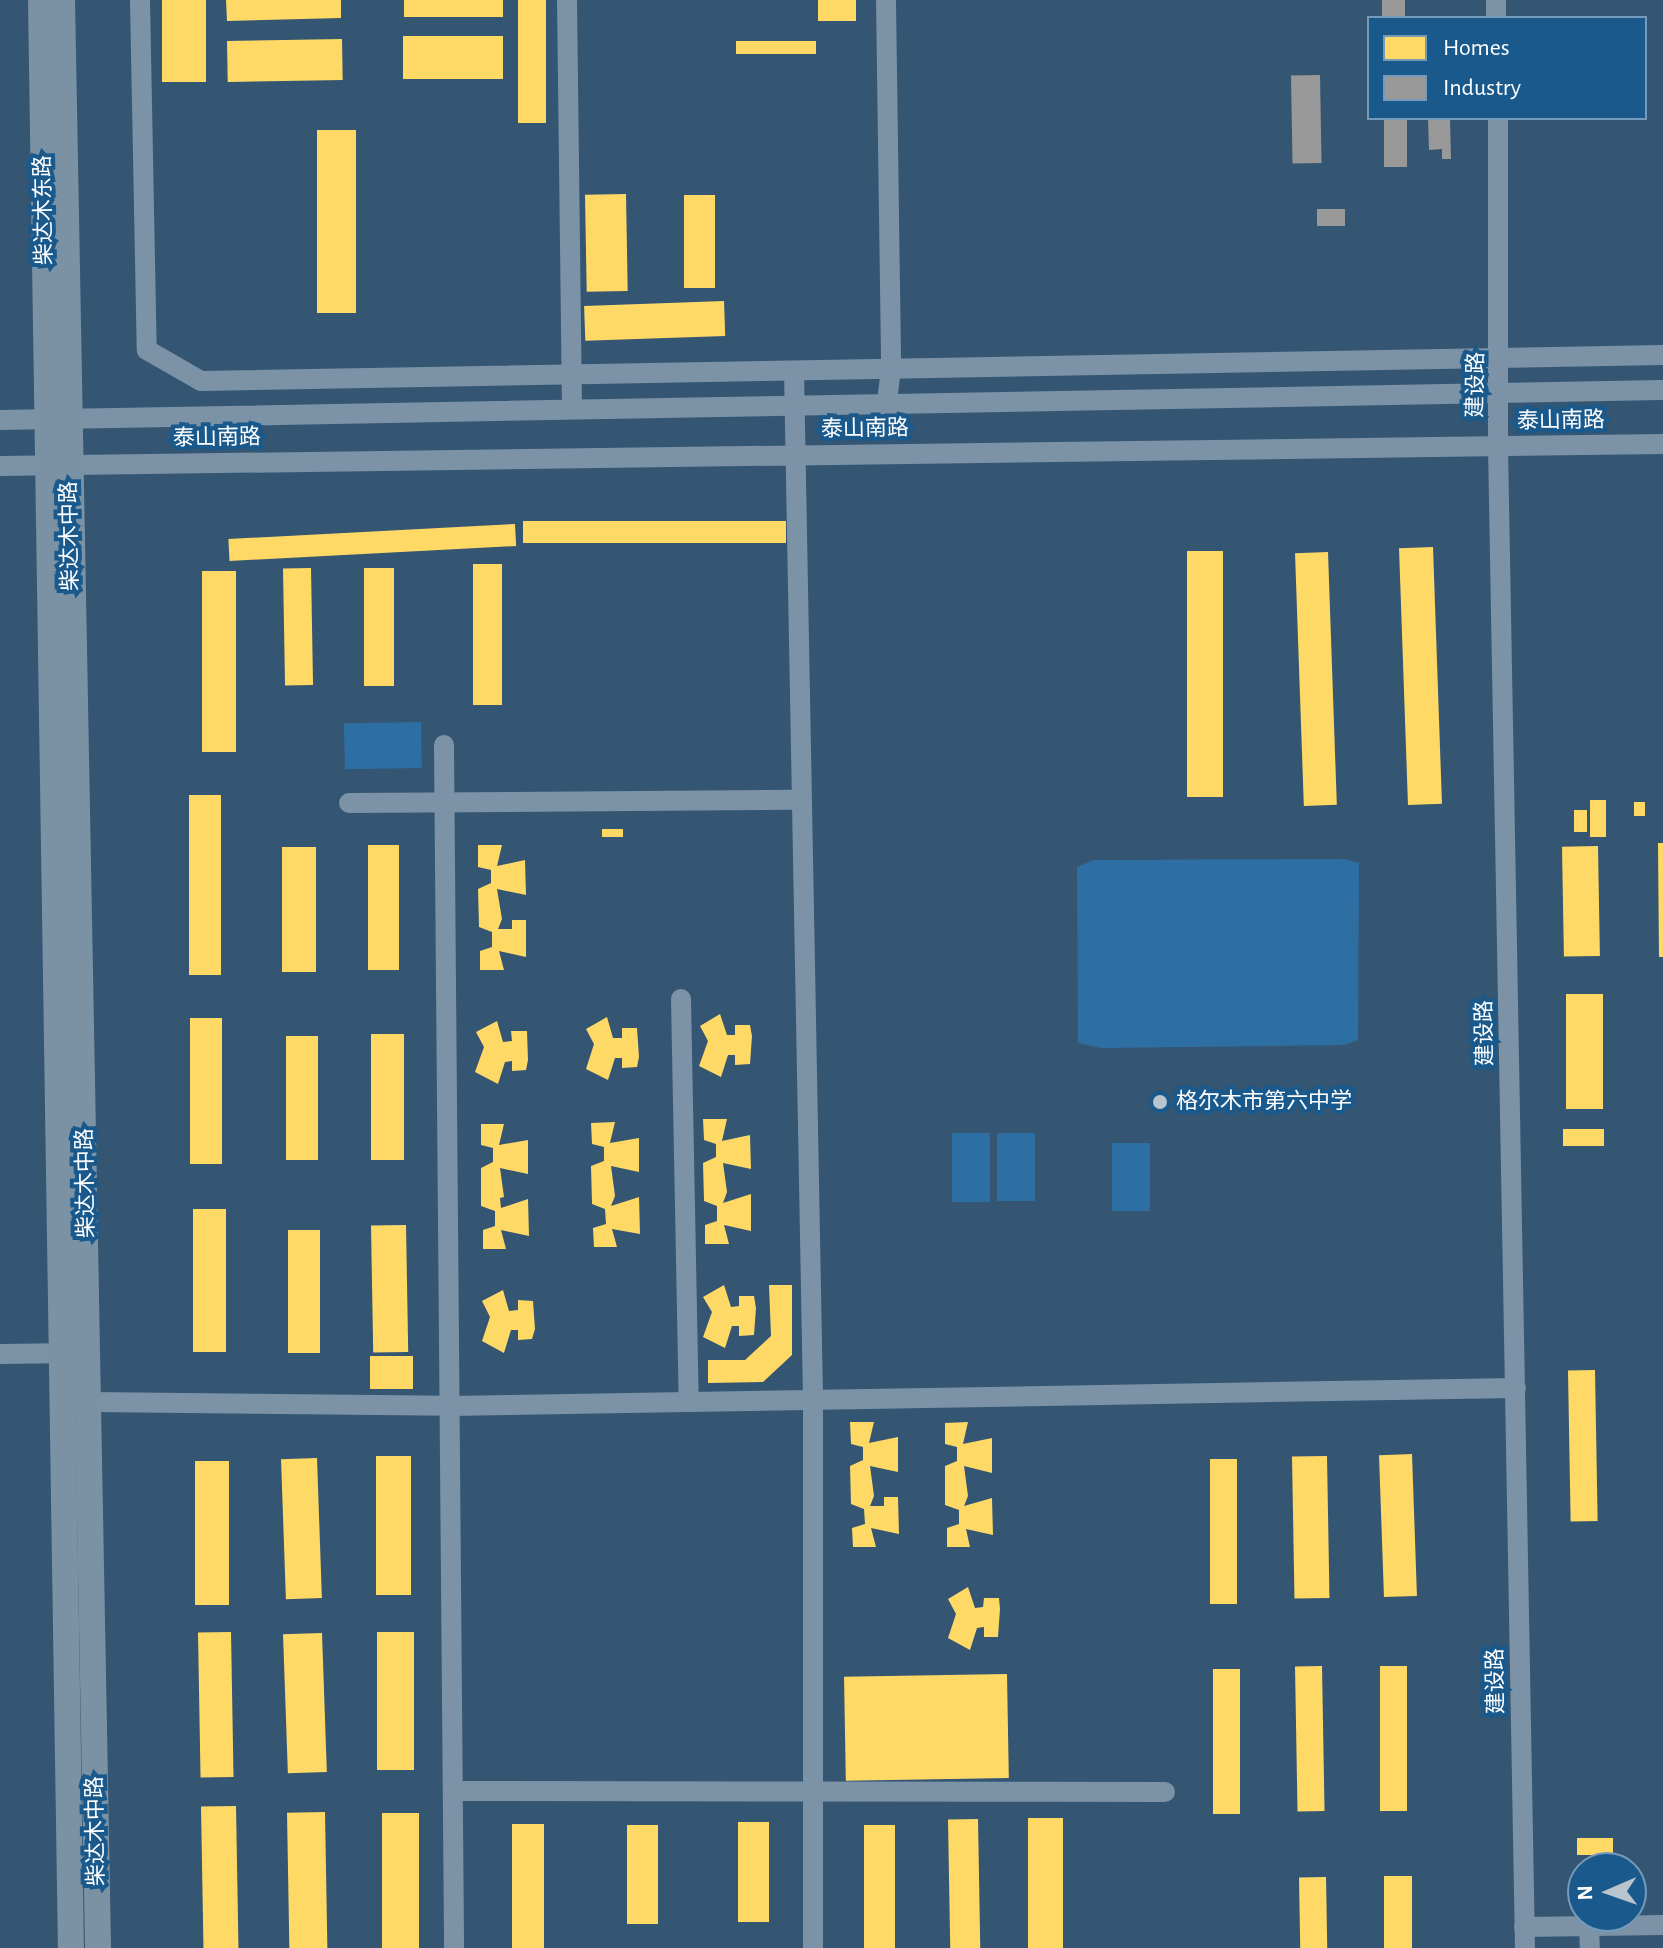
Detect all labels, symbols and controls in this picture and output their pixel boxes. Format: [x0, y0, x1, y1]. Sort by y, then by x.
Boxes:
legend [1367, 16, 1647, 120]
text: Homes [1443, 36, 1510, 60]
text: Industry [1443, 76, 1521, 100]
street label: 柴达木东路 [30, 155, 58, 265]
street label: 建设路 [1462, 352, 1490, 418]
street label: 泰山南路 [1517, 407, 1605, 435]
street label: 泰山南路 [821, 415, 909, 443]
street label: 泰山南路 [173, 424, 261, 452]
street label: 柴达木中路 [56, 481, 84, 591]
street label: 建设路 [1471, 1000, 1499, 1066]
place label: 格尔木市第六中学 [1176, 1089, 1352, 1115]
marker: 格尔木市第六中学 [1151, 1093, 1169, 1111]
street label: 柴达木中路 [72, 1128, 100, 1238]
street label: 建设路 [1482, 1648, 1510, 1714]
street label: 柴达木中路 [82, 1776, 110, 1886]
north arrow [1567, 1852, 1647, 1932]
text: N [1574, 1885, 1596, 1901]

